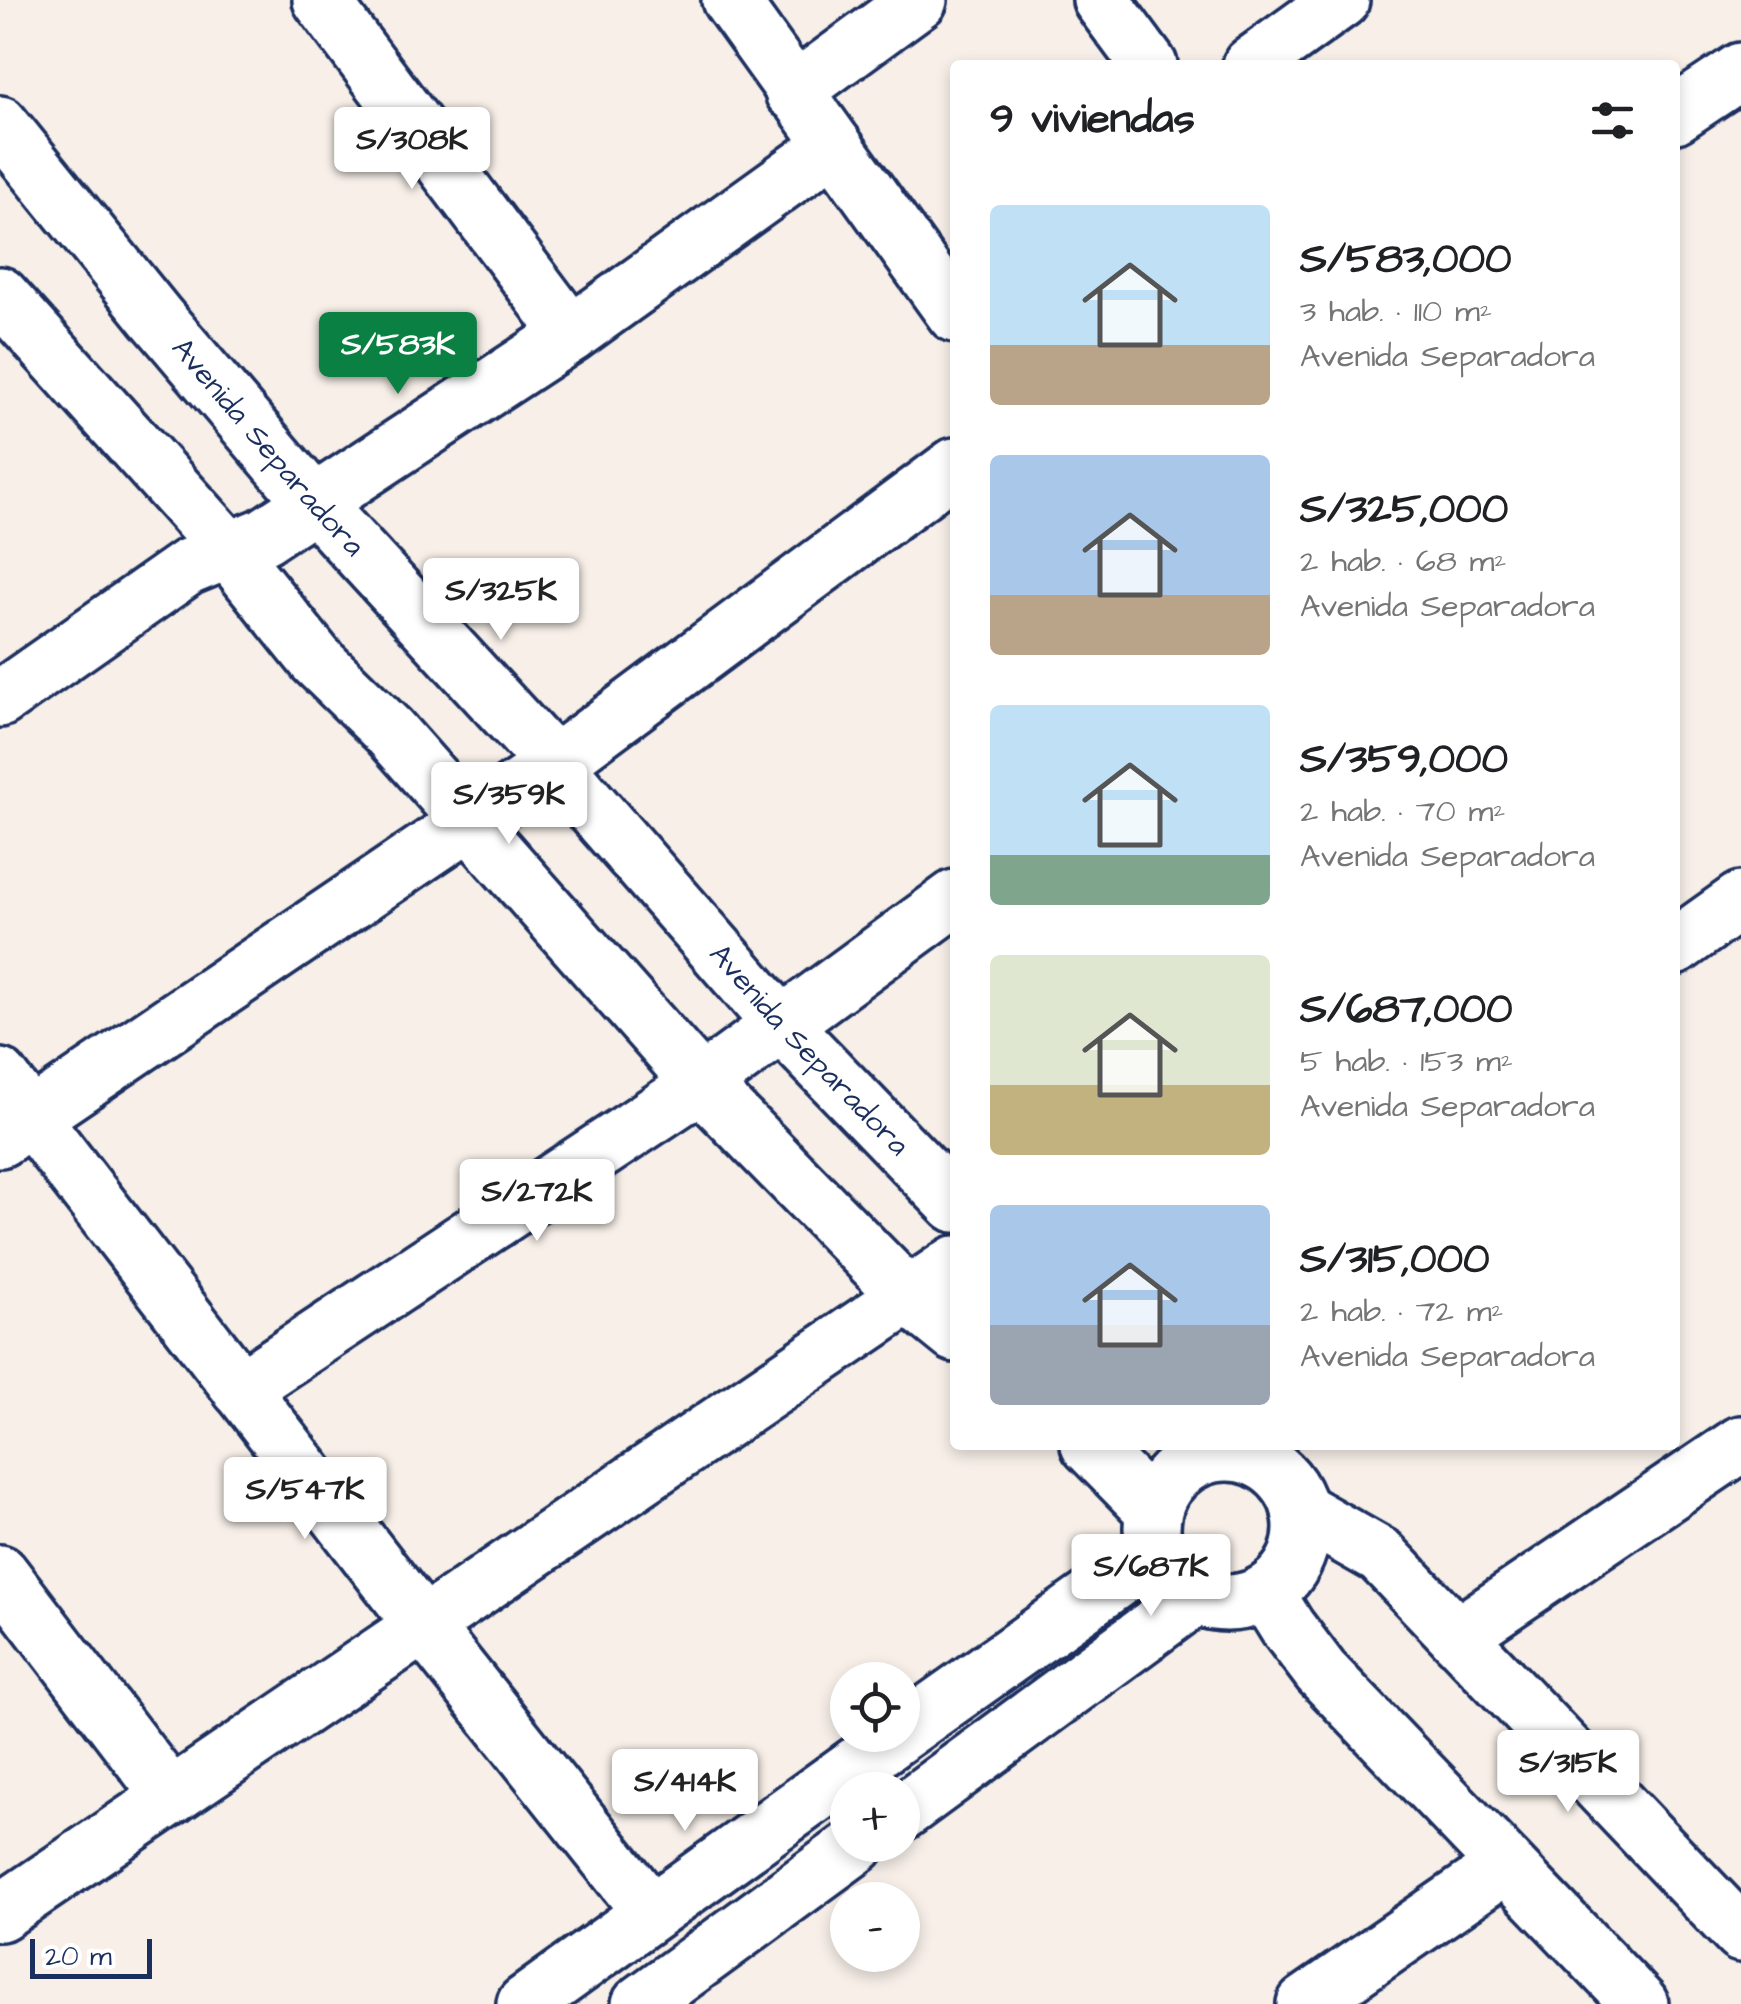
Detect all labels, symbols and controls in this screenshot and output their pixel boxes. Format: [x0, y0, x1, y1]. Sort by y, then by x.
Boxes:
text: 9 viviendas [990, 91, 1195, 149]
icon: filters [1585, 93, 1640, 148]
pin: S/308K [331, 107, 493, 192]
text: S/308K [356, 117, 468, 162]
text: S/583,000 [1300, 231, 1511, 289]
icon: home [1070, 245, 1190, 365]
text: 3 hab. · 110 m² [1300, 289, 1492, 334]
pin: S/583K [317, 312, 479, 397]
text: S/583K [341, 322, 455, 367]
street label: Avenida Separadora [162, 329, 374, 566]
text: Avenida Separadora [1300, 334, 1595, 379]
text: S/325,000 [1300, 481, 1508, 539]
icon: home [1070, 495, 1190, 615]
text: 2 hab. · 68 m² [1300, 539, 1506, 584]
pin: S/325K [420, 558, 582, 643]
text: S/325K [445, 568, 557, 613]
text: Avenida Separadora [1300, 584, 1595, 629]
text: S/359,000 [1300, 731, 1508, 789]
icon: home [1070, 745, 1190, 865]
pin: S/359K [428, 762, 590, 847]
text: S/359K [453, 772, 565, 817]
text: 2 hab. · 70 m² [1300, 789, 1505, 834]
text: Avenida Separadora [1300, 834, 1595, 879]
street label: Avenida Separadora [699, 935, 919, 1165]
text: S/687,000 [1300, 981, 1512, 1039]
icon: home [1070, 995, 1190, 1115]
text: 5 hab. · 153 m² [1300, 1039, 1513, 1084]
text: Avenida Separadora [1300, 1084, 1595, 1129]
pin: S/272K [456, 1159, 618, 1244]
text: S/272K [482, 1169, 592, 1214]
text: S/315,000 [1300, 1231, 1490, 1289]
icon: home [1070, 1245, 1190, 1365]
text: 2 hab. · 72 m² [1300, 1289, 1504, 1334]
text: Avenida Separadora [1300, 1334, 1595, 1379]
pin: S/547K [224, 1457, 386, 1542]
text: S/547K [246, 1467, 364, 1512]
pin: S/687K [1070, 1534, 1232, 1619]
text: S/687K [1094, 1544, 1209, 1589]
map controls [830, 1662, 920, 1972]
button: locate [830, 1662, 920, 1752]
pin: S/315K [1487, 1730, 1649, 1815]
text: S/315K [1519, 1740, 1617, 1785]
pin: S/414K [604, 1749, 766, 1834]
text: S/414K [634, 1759, 736, 1804]
button: + [830, 1772, 920, 1862]
button: − [830, 1882, 920, 1972]
scale bar [30, 1934, 152, 1978]
text: 20 m [45, 1937, 112, 1976]

